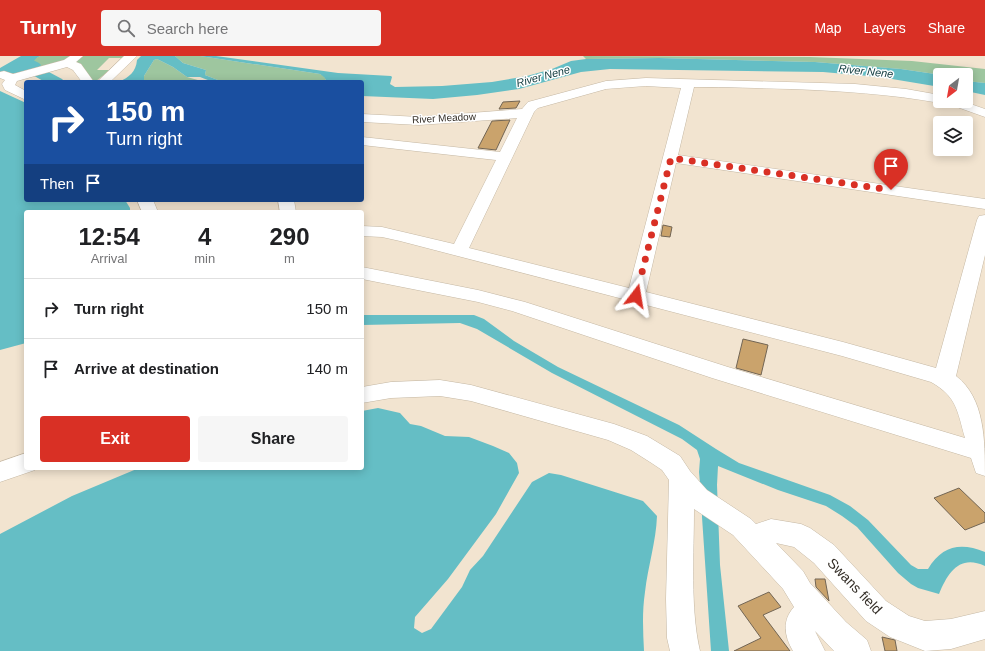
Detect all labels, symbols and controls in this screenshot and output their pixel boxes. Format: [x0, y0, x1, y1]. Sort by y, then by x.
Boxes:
search box [101, 10, 381, 46]
text: Turnly [20, 17, 77, 38]
icon: search [115, 17, 137, 39]
text: Search here [147, 20, 228, 37]
text: Map [814, 20, 842, 36]
text: Layers [864, 20, 906, 36]
text: Share [928, 20, 965, 36]
water label: River Nene [838, 62, 894, 80]
water label: River Nene [515, 63, 571, 89]
north arrow [933, 68, 973, 108]
map controls [933, 68, 973, 156]
icon: right [40, 96, 92, 148]
text: 150 m [106, 96, 185, 127]
street label: River Meadow [412, 111, 477, 125]
button: layers [933, 116, 973, 156]
text: Turn right [106, 129, 182, 149]
pin [874, 149, 908, 190]
icon: arrive [880, 155, 902, 177]
icon: arrive [82, 172, 104, 194]
text: Then [40, 175, 74, 192]
text: 12:54 [78, 223, 140, 250]
text: 4 [198, 223, 211, 250]
text: 290 [270, 223, 310, 250]
text: Arrival [91, 251, 128, 266]
text: min [194, 251, 215, 266]
text: m [284, 251, 295, 266]
position arrow [615, 275, 657, 317]
icon: right [40, 298, 62, 320]
text: Turn right [74, 300, 144, 317]
text: 150 m [306, 300, 348, 317]
icon: arrive [40, 358, 62, 380]
text: Arrive at destination [74, 360, 219, 377]
text: 140 m [306, 360, 348, 377]
button: Exit [40, 416, 190, 462]
button: Share [198, 416, 348, 462]
street label: Swans field [824, 555, 886, 617]

